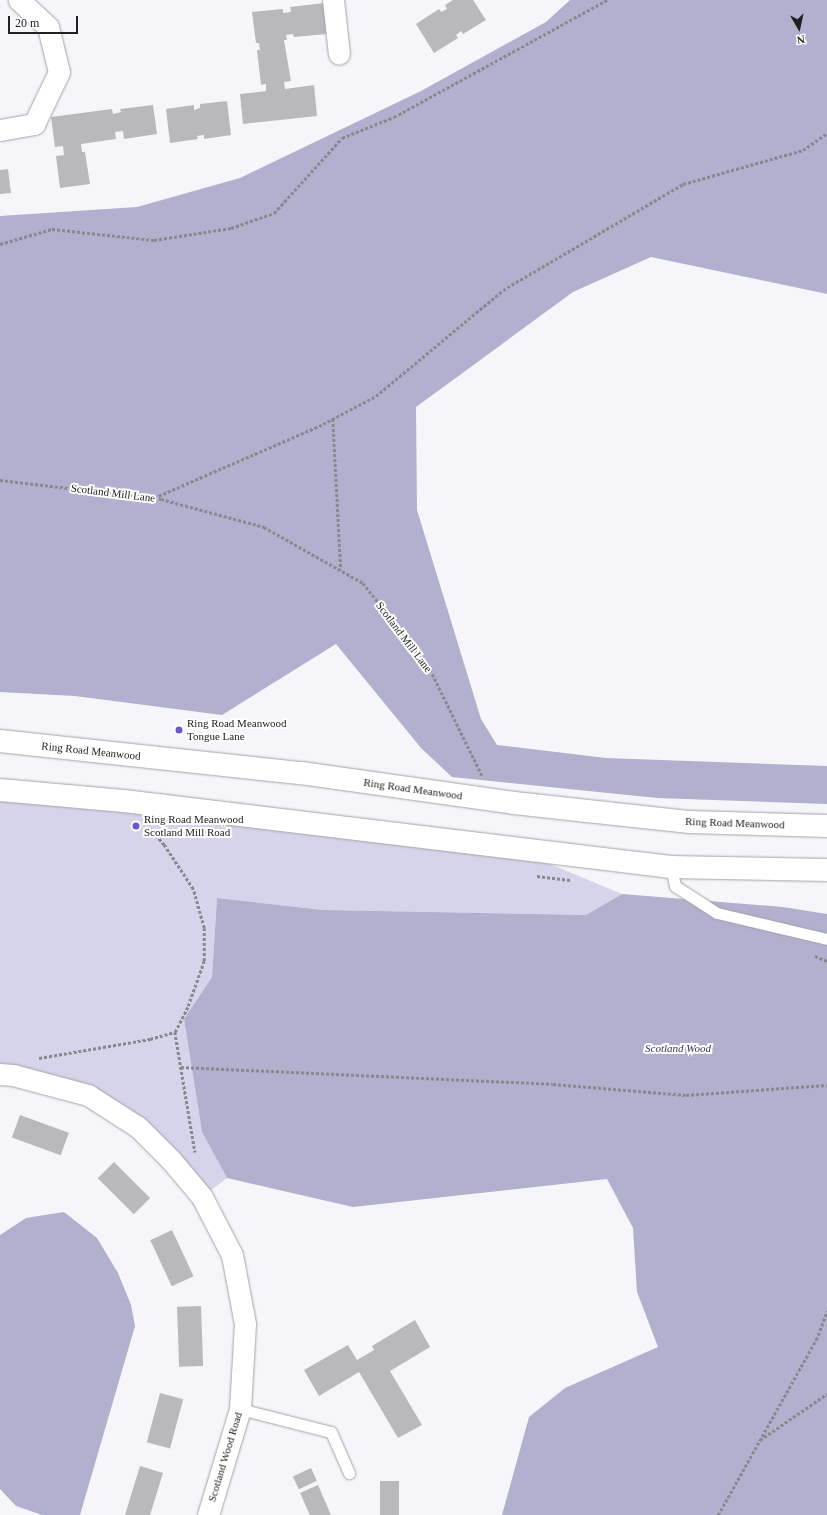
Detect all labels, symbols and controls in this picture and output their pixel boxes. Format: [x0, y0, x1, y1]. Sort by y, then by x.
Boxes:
scale bar [10, 8, 80, 34]
north arrow [779, 8, 819, 48]
text: 20 m [15, 16, 39, 30]
text: N [796, 33, 806, 46]
street label: Scotland Mill Lane [70, 481, 156, 505]
street label: Scotland Mill Lane [373, 599, 435, 675]
place label: Ring Road Meanwood Tongue Lane [187, 717, 287, 743]
marker: Ring Road Meanwood Tongue Lane [174, 725, 184, 735]
street label: Ring Road Meanwood [41, 739, 141, 763]
street label: Ring Road Meanwood [363, 776, 463, 802]
place label: Ring Road Meanwood Scotland Mill Road [144, 813, 244, 839]
street label: Ring Road Meanwood [685, 815, 785, 831]
marker: Ring Road Meanwood Scotland Mill Road [131, 821, 141, 831]
park label: Scotland Wood [645, 1041, 711, 1055]
street label: Scotland Wood Road [205, 1410, 245, 1504]

